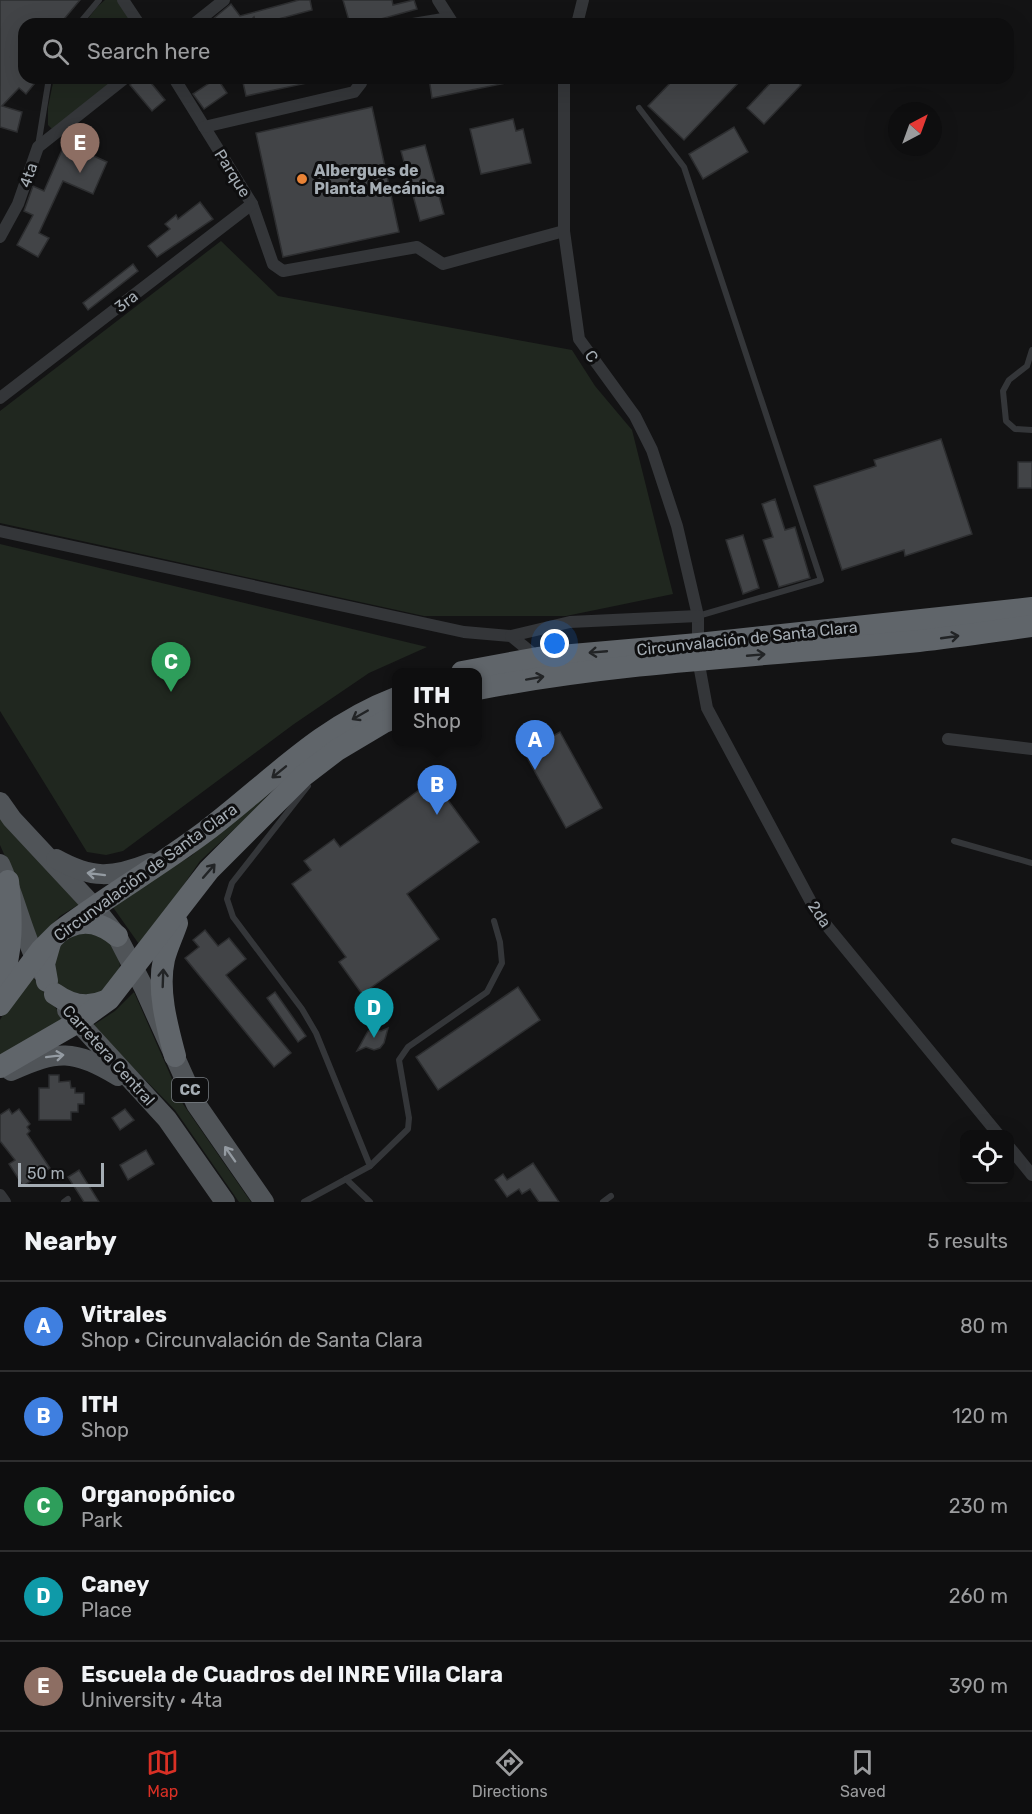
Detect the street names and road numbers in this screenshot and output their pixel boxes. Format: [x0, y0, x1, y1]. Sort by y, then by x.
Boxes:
street label: Parque [210, 146, 255, 201]
street label: 4ta [15, 160, 42, 190]
street label: 3ra [111, 286, 142, 316]
street label: C [581, 346, 602, 366]
street label: Circunvalación de Santa Clara [636, 617, 858, 660]
street label: Circunvalación de Santa Clara [50, 800, 241, 945]
street label: 2da [804, 897, 835, 931]
street label: Carretera Central [59, 1001, 159, 1109]
road number: CC [172, 1078, 208, 1102]

